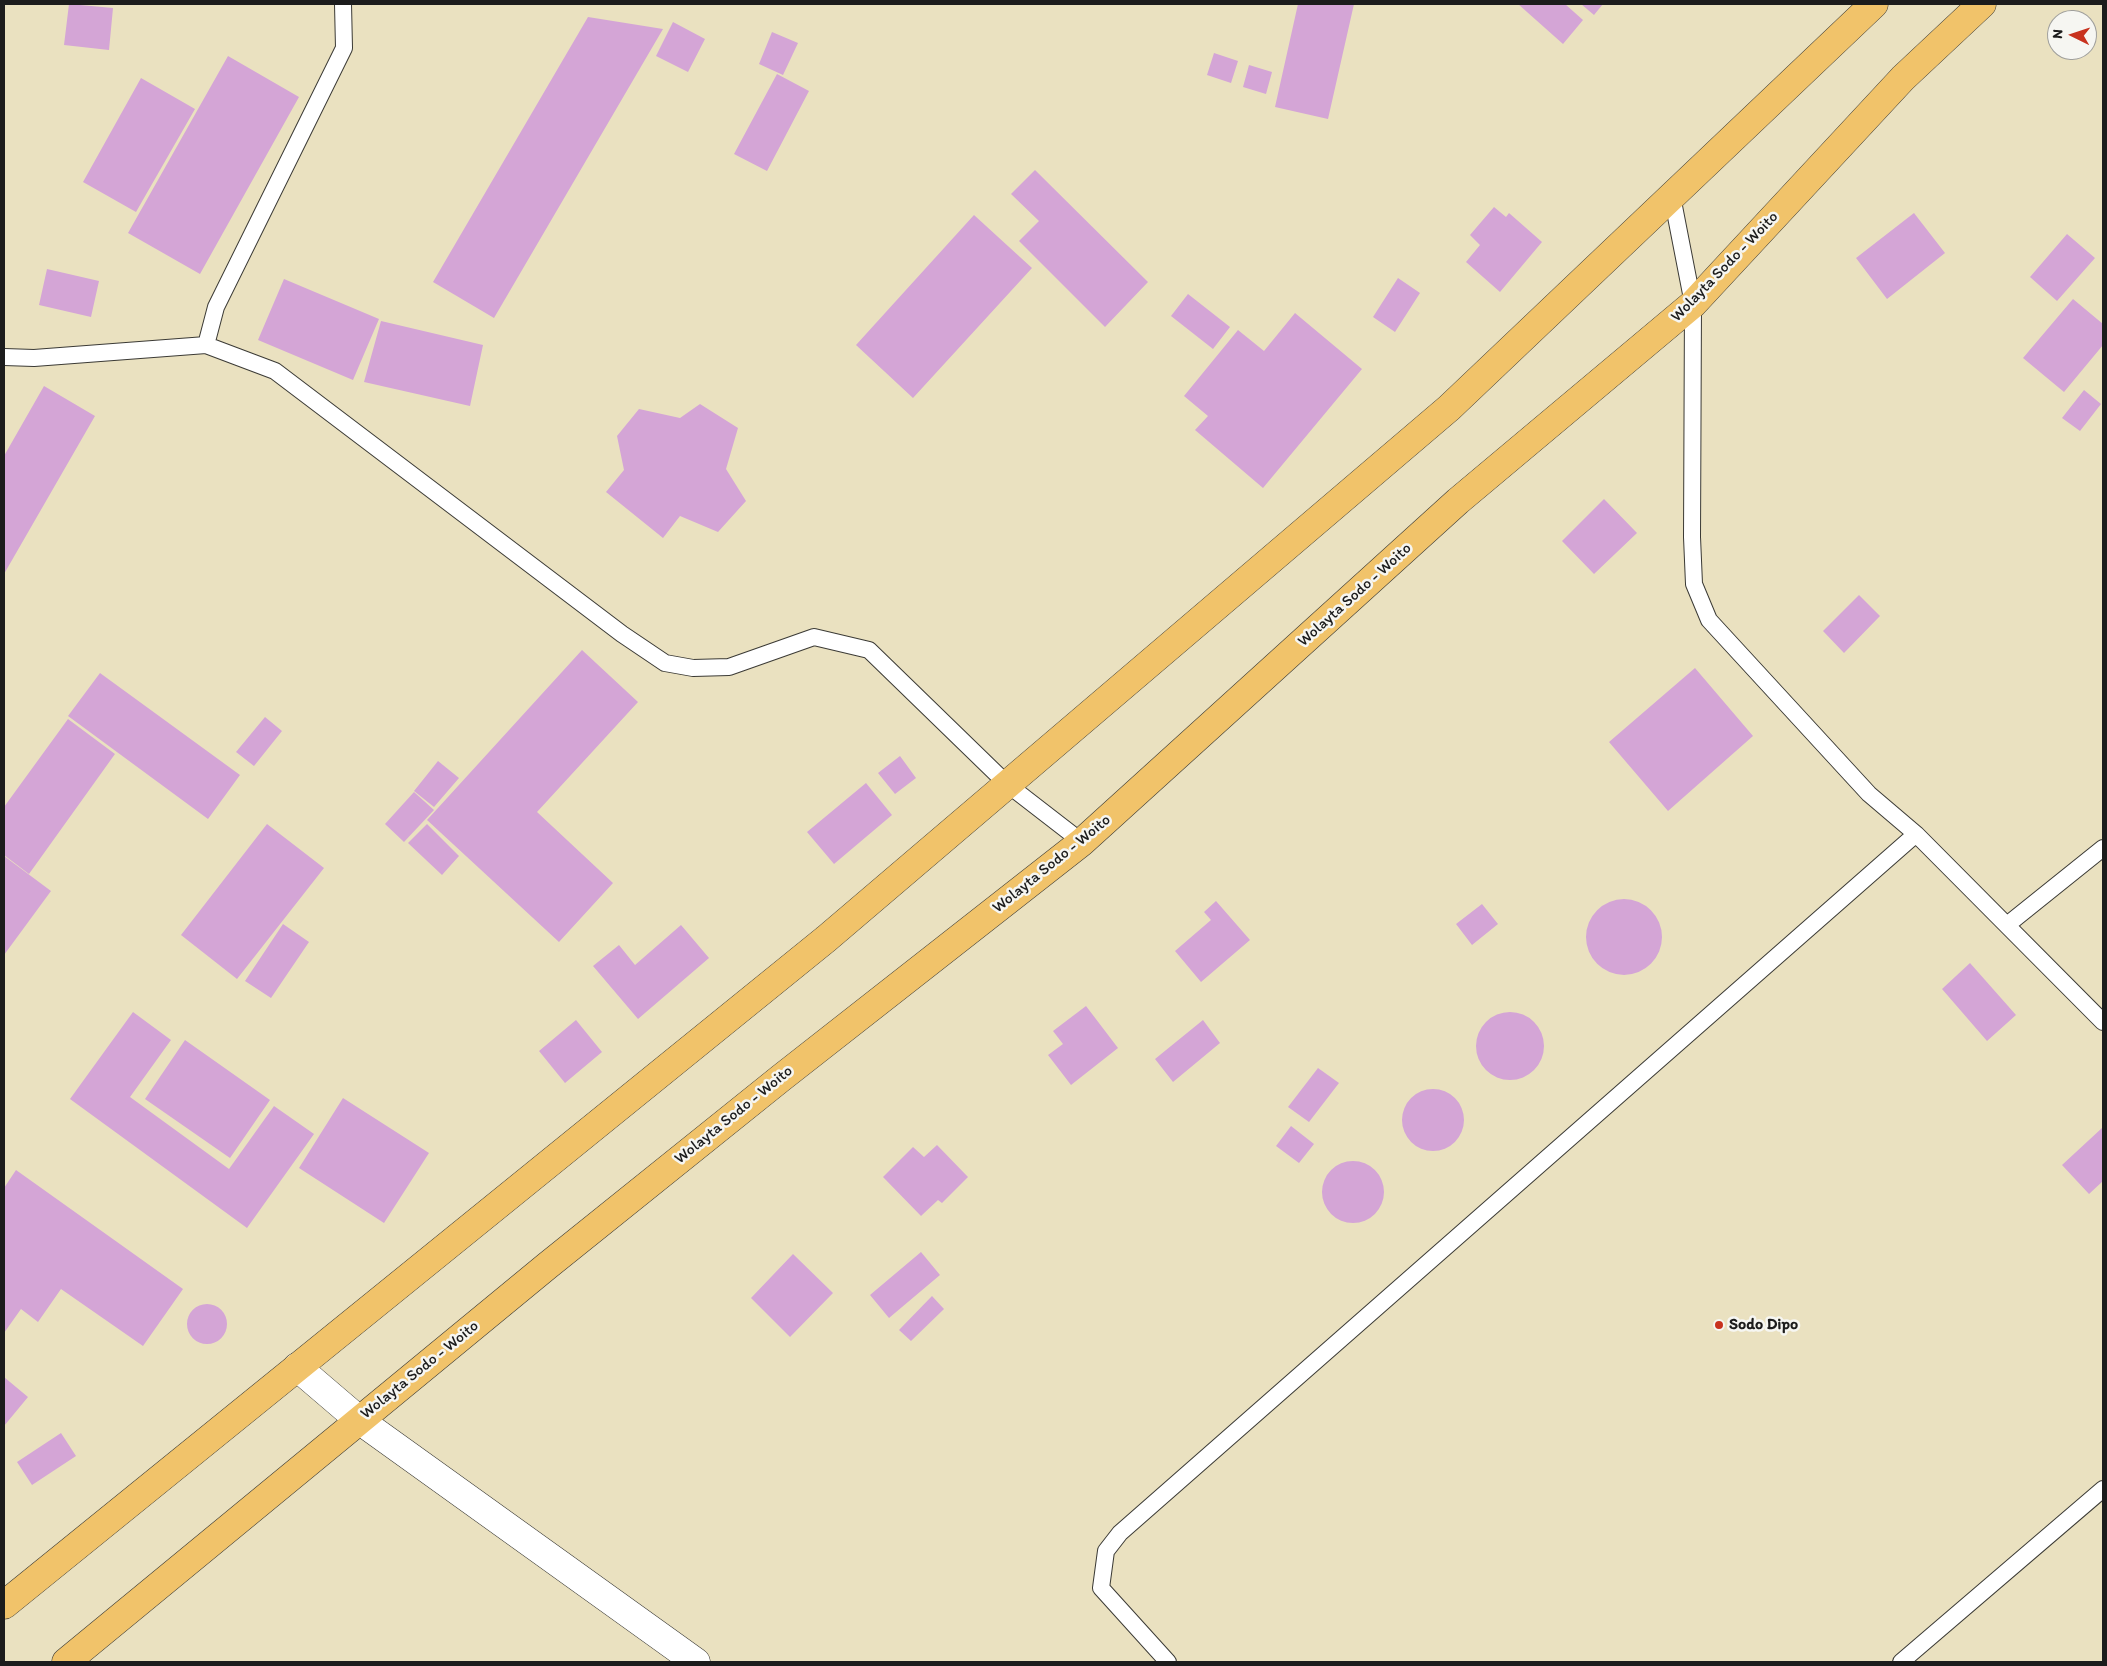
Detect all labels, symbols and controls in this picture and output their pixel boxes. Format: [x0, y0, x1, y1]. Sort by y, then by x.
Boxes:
north arrow [2047, 10, 2097, 60]
text: N [2049, 29, 2066, 39]
street label: Wolayta Sodo - Woito [1667, 208, 1783, 326]
street label: Wolayta Sodo - Woito [1294, 539, 1416, 651]
street label: Wolayta Sodo - Woito [989, 810, 1115, 918]
street label: Wolayta Sodo - Woito [671, 1061, 797, 1169]
place label: Sodo Dipo [1729, 1315, 1798, 1335]
street label: Wolayta Sodo - Woito [357, 1316, 483, 1424]
marker: Sodo Dipo [1713, 1319, 1725, 1331]

